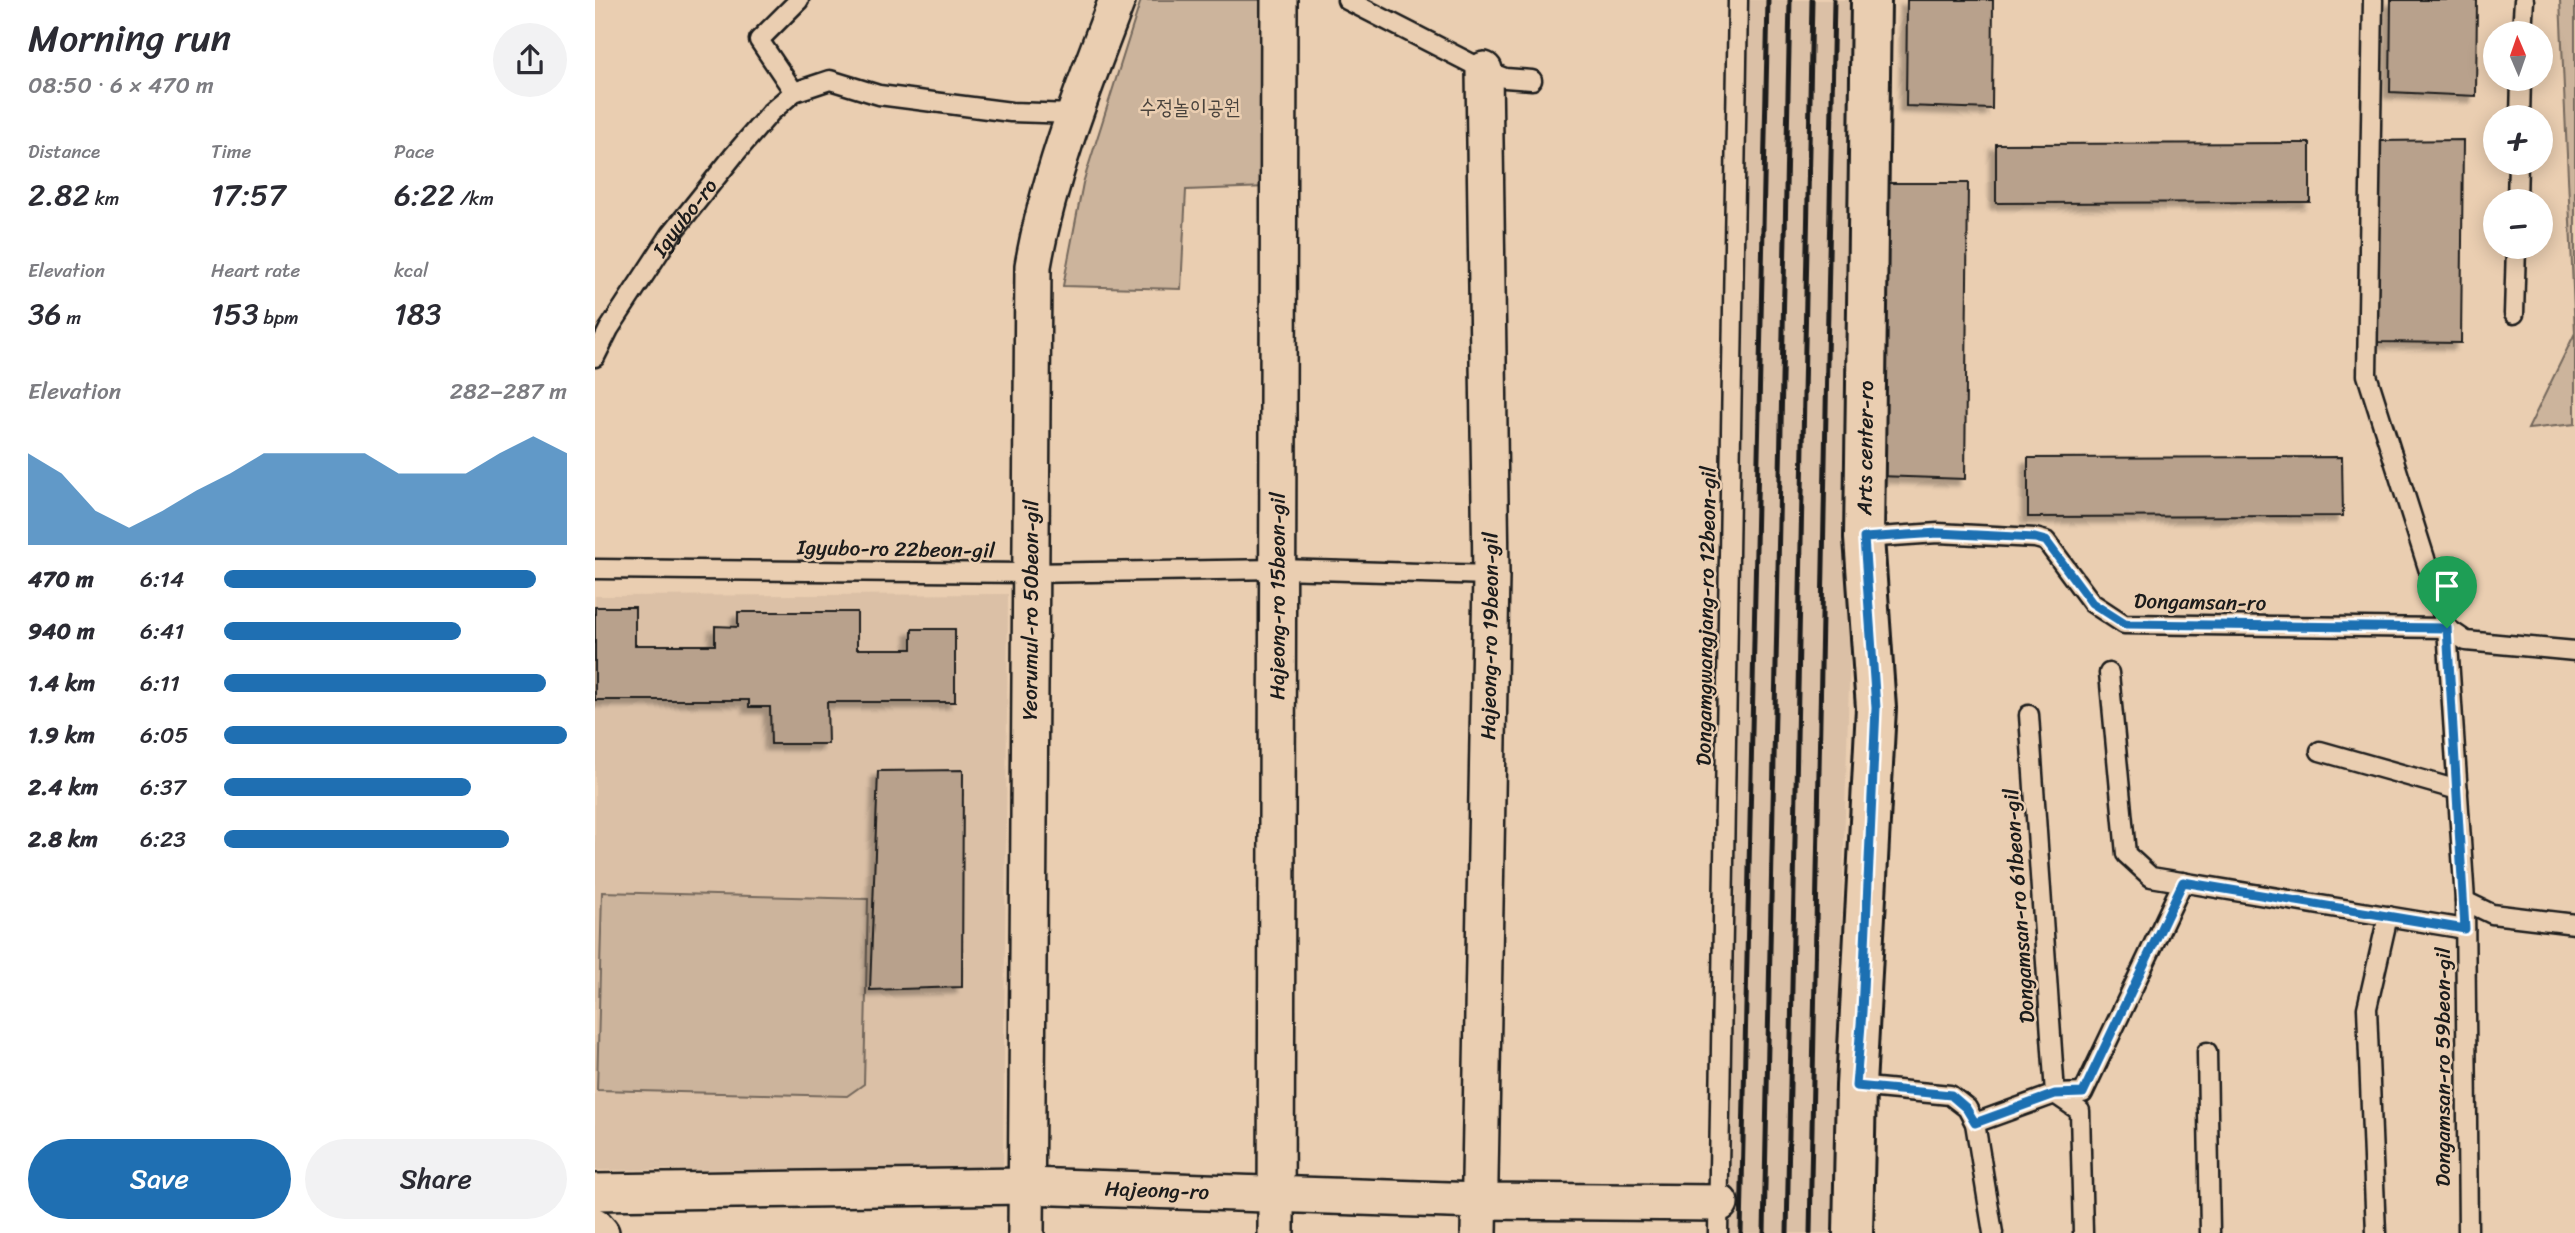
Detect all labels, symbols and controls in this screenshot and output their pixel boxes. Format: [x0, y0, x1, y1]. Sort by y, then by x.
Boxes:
text: Morning run [28, 5, 231, 72]
north arrow [2483, 21, 2553, 91]
map controls [2483, 21, 2553, 259]
button: share [493, 23, 567, 97]
text: 08:50 · 6 × 470 m [28, 65, 214, 106]
park label: 수정놀이공원 [1139, 88, 1241, 126]
button: + [2483, 105, 2553, 175]
text: Distance [28, 135, 100, 168]
text: Time [211, 135, 251, 168]
text: Pace [394, 135, 434, 168]
text: 2.82 [28, 168, 90, 222]
text: 17:57 [211, 168, 286, 222]
text: 6:22 [394, 168, 455, 222]
street label: Igyubo-ro [641, 170, 728, 266]
text: km [90, 182, 119, 215]
text: /km [455, 182, 494, 215]
button: − [2483, 189, 2553, 259]
text: Elevation [28, 254, 105, 287]
text: Heart rate [211, 254, 300, 287]
text: kcal [394, 254, 429, 287]
text: 36 [28, 287, 62, 341]
text: 153 [211, 287, 259, 341]
text: 183 [394, 287, 441, 341]
text: m [62, 301, 81, 334]
text: bpm [259, 301, 299, 334]
text: Elevation [28, 371, 121, 412]
text: 282–287 m [450, 371, 567, 412]
street label: Arts center-ro [1845, 380, 1885, 517]
street label: Dongamgwangjang-ro 12beon-gil [1684, 465, 1728, 766]
street label: Hajeong-ro 15beon-gil [1258, 491, 1297, 700]
street label: Yeorumul-ro 50beon-gil [1011, 499, 1050, 720]
street label: Igyubo-ro 22beon-gil [796, 528, 996, 570]
street label: Hajeong-ro 19beon-gil [1469, 531, 1510, 740]
pin [2417, 556, 2477, 628]
text: 470 m [28, 559, 94, 600]
text: 6:14 [140, 559, 184, 600]
icon: arrive [2428, 567, 2466, 605]
street label: Dongamsan-ro [2133, 582, 2267, 622]
text: 940 m [28, 611, 95, 652]
text: 6:41 [140, 611, 184, 652]
text: 1.4 km [28, 663, 95, 704]
text: 6:11 [140, 663, 180, 704]
text: 1.9 km [28, 715, 95, 756]
text: 6:05 [140, 715, 189, 756]
text: 2.4 km [28, 767, 98, 808]
text: 6:37 [140, 767, 186, 808]
street label: Dongamsan-ro 61beon-gil [1992, 786, 2046, 1025]
text: 2.8 km [28, 819, 98, 860]
text: 6:23 [140, 819, 186, 860]
street label: Dongamsan-ro 59beon-gil [2424, 946, 2462, 1187]
button: Save [28, 1139, 291, 1219]
button: Share [305, 1139, 567, 1219]
street label: Hajeong-ro [1104, 1170, 1210, 1211]

